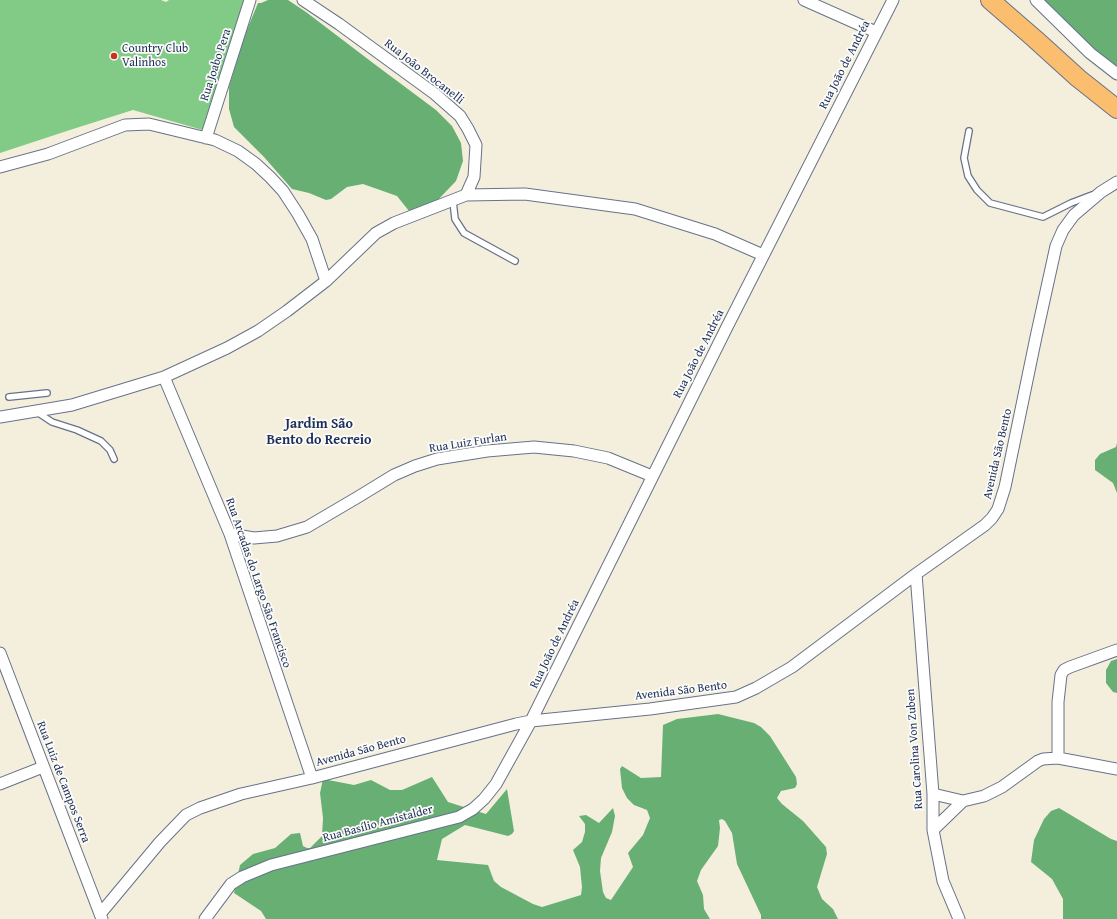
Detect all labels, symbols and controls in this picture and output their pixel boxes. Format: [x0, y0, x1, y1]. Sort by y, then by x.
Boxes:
street label: Rua João de Andréa [816, 18, 874, 112]
street label: Rua Joabo Pera [198, 27, 234, 103]
street label: Rua João Brocanelli [381, 36, 467, 108]
place label: Country Club Valinhos [122, 42, 188, 70]
marker: Country Club Valinhos [109, 51, 119, 61]
street label: Rua João de Andréa [670, 307, 728, 401]
street label: Avenida São Bento [981, 407, 1015, 501]
district label: Jardim São Bento do Recreio [266, 416, 372, 448]
street label: Rua Luiz Furlan [428, 430, 508, 456]
street label: Rua Arcadas do Largo São Francisco [222, 496, 294, 670]
street label: Rua João de Andréa [527, 597, 583, 691]
street label: Avenida São Bento [634, 678, 728, 704]
street label: Rua Carolina Von Zuben [904, 688, 926, 810]
street label: Rua Luiz de Campos Serra [33, 719, 93, 845]
street label: Avenida São Bento [314, 732, 408, 770]
street label: Rua Basílio Amistalder [321, 802, 435, 846]

